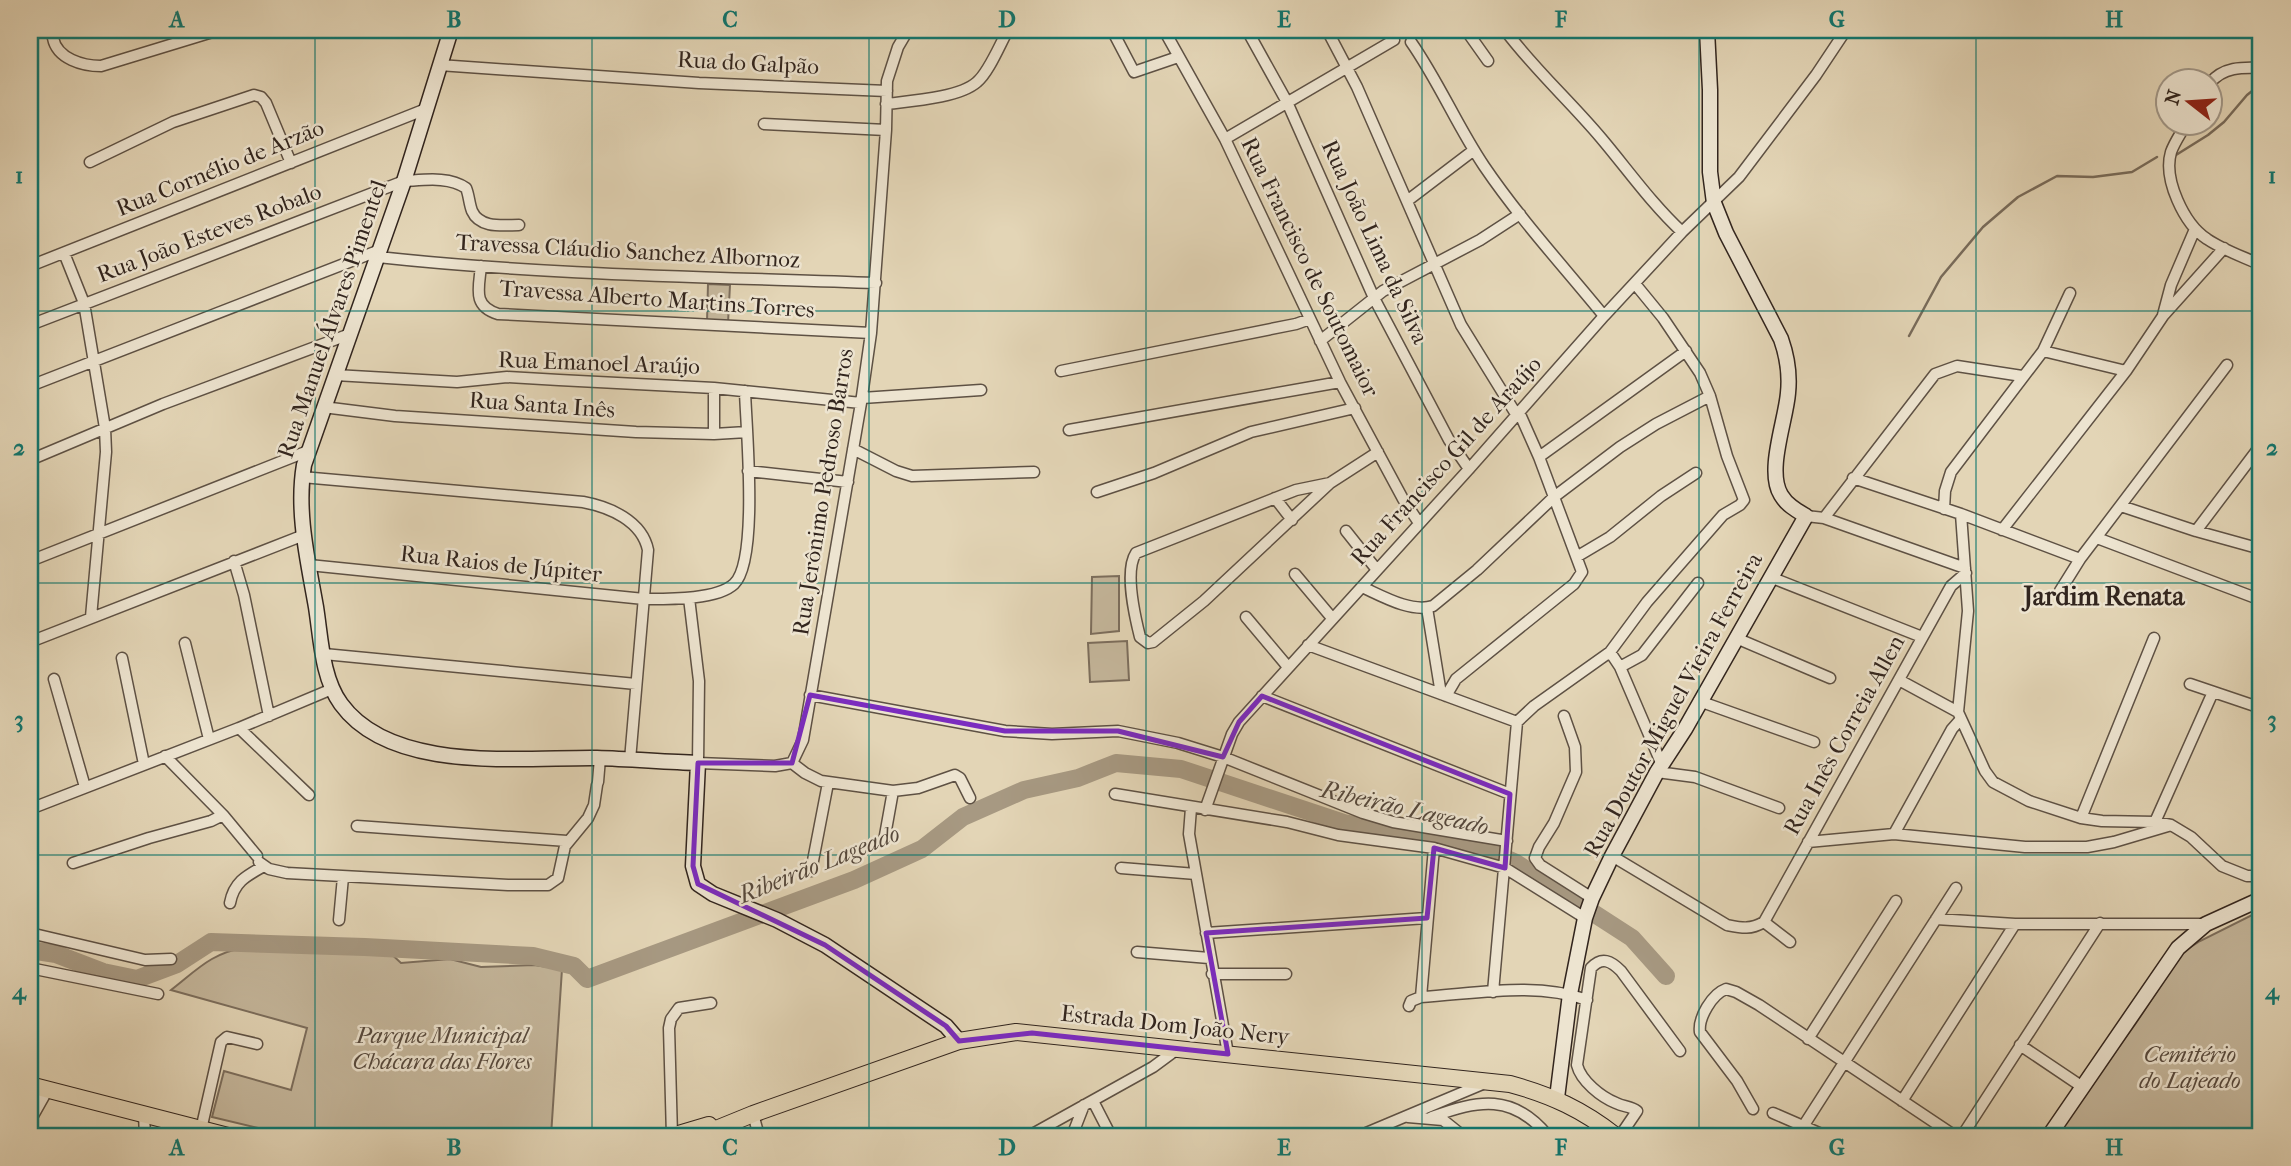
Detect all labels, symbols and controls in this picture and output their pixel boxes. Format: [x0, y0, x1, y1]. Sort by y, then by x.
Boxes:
text: A [168, 6, 186, 33]
text: B [447, 6, 462, 33]
text: C [722, 6, 738, 33]
text: D [998, 6, 1016, 33]
text: E [1277, 6, 1291, 33]
text: F [1554, 6, 1568, 33]
text: G [1829, 6, 1845, 33]
text: H [2105, 6, 2123, 33]
street label: Rua do Galpão [676, 46, 820, 80]
north arrow [2154, 66, 2224, 136]
text: N [2161, 87, 2186, 107]
street label: Rua Cornélio de Arzão [112, 114, 328, 222]
street label: Rua Francisco de Soutomaior [1235, 133, 1385, 401]
street label: Rua João Lima da Silva [1316, 136, 1434, 349]
text: 1 [15, 162, 23, 189]
text: 1 [2268, 162, 2276, 189]
street label: Rua Manuel Álvares Pimentel [272, 176, 393, 462]
street label: Rua João Esteves Robalo [93, 178, 325, 288]
street label: Travessa Cláudio Sanchez Albornoz [455, 229, 801, 273]
street label: Travessa Alberto Martins Torres [499, 275, 815, 323]
street label: Rua Emanoel Araújo [498, 346, 700, 380]
street label: Rua Jerônimo Pedroso Barros [787, 347, 859, 637]
street label: Rua Francisco Gil de Araújo [1345, 351, 1547, 571]
street label: Rua Santa Inês [468, 386, 616, 424]
text: 2 [13, 434, 25, 461]
text: 2 [2266, 434, 2278, 461]
street label: Rua Raios de Júpiter [399, 540, 603, 588]
street label: Rua Doutor Miguel Vieira Ferreira [1578, 548, 1768, 862]
district label: Jardim Renata [2021, 581, 2185, 612]
street label: Rua Inês Correia Allen [1778, 630, 1910, 840]
text: 3 [14, 706, 24, 733]
text: 3 [2267, 706, 2277, 733]
water label: Ribeirão Lageado [1316, 775, 1492, 841]
water label: Ribeirão Lageado [732, 819, 904, 910]
text: 4 [11, 978, 27, 1005]
text: 4 [2264, 978, 2280, 1005]
street label: Estrada Dom João Nery [1059, 1000, 1291, 1051]
park label: Parque Municipal Chácara das Flores [353, 1022, 532, 1075]
park label: Cemitério do Lajeado [2139, 1041, 2241, 1094]
text: A [168, 1134, 186, 1161]
text: B [447, 1134, 462, 1161]
text: C [722, 1134, 738, 1161]
text: D [998, 1134, 1016, 1161]
text: E [1277, 1134, 1291, 1161]
text: F [1554, 1134, 1568, 1161]
text: G [1829, 1134, 1845, 1161]
text: H [2105, 1134, 2123, 1161]

